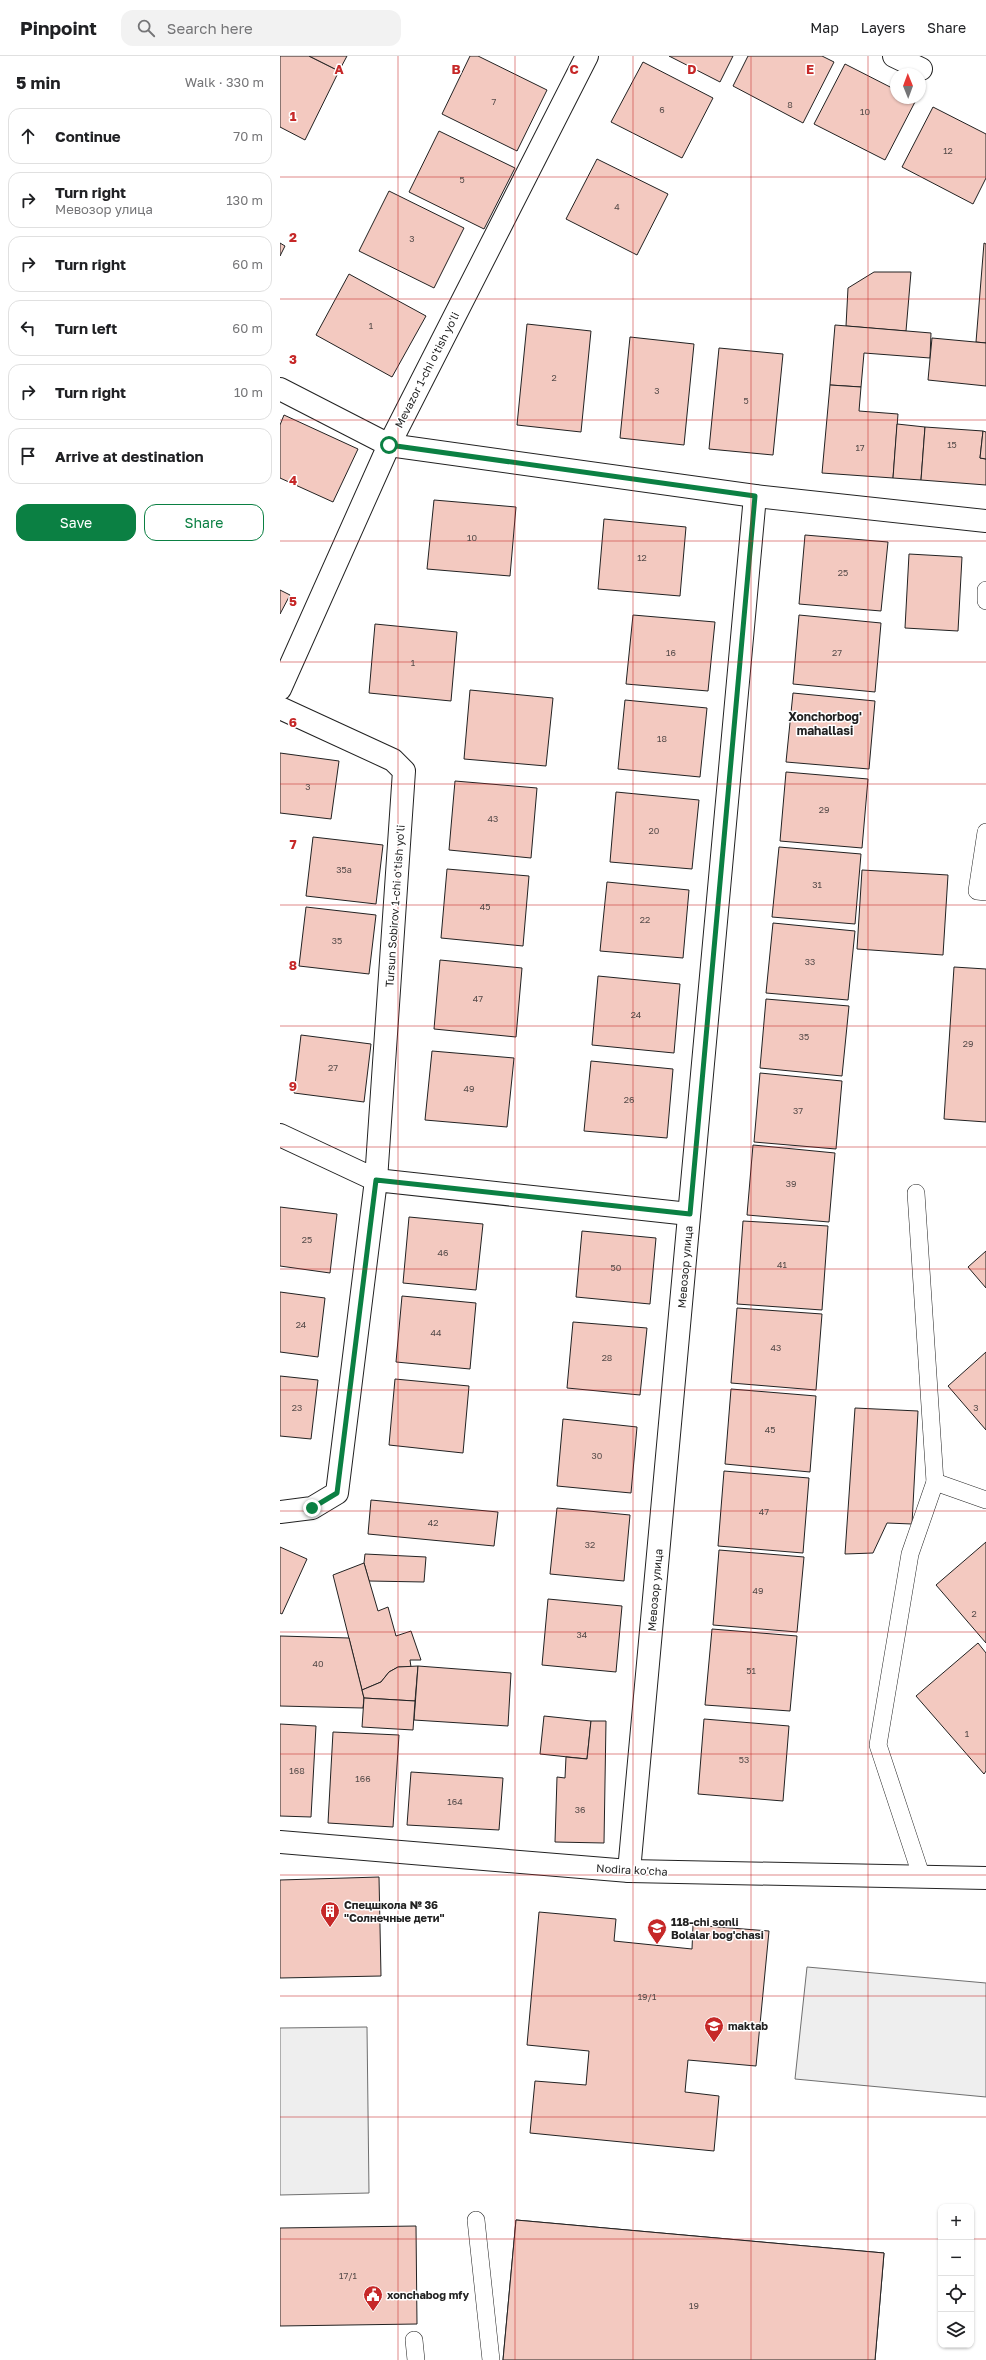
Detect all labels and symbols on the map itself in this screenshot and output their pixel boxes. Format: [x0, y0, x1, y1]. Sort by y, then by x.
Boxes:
text: A [334, 61, 344, 77]
text: B [451, 61, 461, 77]
text: C [569, 61, 579, 77]
text: D [687, 61, 697, 77]
text: E [806, 61, 814, 77]
north arrow [890, 68, 926, 104]
house number: 7 [492, 96, 497, 107]
house number: 8 [787, 99, 793, 110]
house number: 6 [659, 104, 665, 115]
house number: 10 [860, 106, 870, 117]
text: 1 [290, 108, 297, 124]
house number: 12 [943, 145, 953, 156]
house number: 5 [459, 174, 465, 185]
house number: 4 [614, 201, 620, 212]
text: 2 [289, 229, 297, 245]
house number: 3 [409, 233, 415, 244]
street label: Mevazor 1-chi o'tish yo'li [392, 310, 461, 430]
house number: 1 [369, 320, 374, 331]
text: 3 [289, 351, 297, 367]
house number: 2 [551, 372, 557, 383]
house number: 3 [654, 385, 660, 396]
house number: 5 [743, 395, 749, 406]
route start [380, 436, 398, 454]
house number: 15 [947, 439, 957, 450]
house number: 17 [855, 442, 865, 453]
text: 4 [289, 472, 297, 488]
house number: 10 [467, 532, 477, 543]
house number: 12 [637, 552, 647, 563]
house number: 25 [838, 567, 848, 578]
text: 5 [289, 593, 297, 609]
house number: 16 [666, 647, 676, 658]
house number: 27 [832, 647, 842, 658]
house number: 1 [411, 657, 416, 668]
district label: Xonchorbog' mahallasi [788, 709, 862, 738]
text: 6 [289, 714, 297, 730]
house number: 18 [657, 733, 667, 744]
house number: 3 [305, 781, 311, 792]
house number: 29 [819, 804, 829, 815]
house number: 43 [488, 813, 498, 824]
street label: Tursun Sobirov 1-chi o'tish yo'li [382, 824, 407, 988]
house number: 20 [649, 825, 660, 836]
text: 7 [289, 836, 297, 852]
house number: 35а [336, 864, 352, 875]
house number: 31 [812, 879, 822, 890]
house number: 45 [480, 901, 490, 912]
house number: 22 [640, 914, 650, 925]
house number: 35 [332, 935, 342, 946]
house number: 33 [805, 956, 815, 967]
text: 8 [289, 957, 297, 973]
house number: 47 [473, 993, 483, 1004]
house number: 24 [631, 1009, 642, 1020]
house number: 35 [799, 1031, 809, 1042]
house number: 29 [963, 1038, 973, 1049]
house number: 27 [328, 1062, 338, 1073]
text: 9 [289, 1078, 297, 1094]
house number: 49 [464, 1083, 474, 1094]
house number: 26 [624, 1094, 634, 1105]
house number: 37 [793, 1105, 803, 1116]
house number: 39 [786, 1178, 796, 1189]
street label: Мевозор улица [674, 1225, 695, 1309]
house number: 25 [302, 1234, 312, 1245]
house number: 46 [438, 1247, 448, 1258]
house number: 41 [777, 1259, 788, 1270]
house number: 50 [611, 1262, 622, 1273]
house number: 24 [296, 1319, 307, 1330]
house number: 44 [431, 1327, 442, 1338]
house number: 43 [771, 1342, 781, 1353]
house number: 28 [602, 1352, 612, 1363]
house number: 23 [292, 1402, 302, 1413]
house number: 3 [973, 1402, 979, 1413]
house number: 45 [765, 1424, 775, 1435]
house number: 30 [592, 1450, 603, 1461]
route end [303, 1499, 321, 1517]
house number: 47 [759, 1506, 769, 1517]
house number: 42 [428, 1517, 438, 1528]
house number: 32 [585, 1539, 595, 1550]
street label: Мевозор улица [644, 1548, 665, 1632]
house number: 49 [753, 1585, 763, 1596]
house number: 2 [971, 1608, 977, 1619]
house number: 34 [577, 1629, 588, 1640]
house number: 40 [312, 1658, 324, 1669]
house number: 51 [746, 1665, 756, 1676]
house number: 1 [965, 1728, 970, 1739]
house number: 53 [739, 1754, 749, 1765]
house number: 168 [289, 1765, 305, 1776]
house number: 166 [355, 1773, 371, 1784]
house number: 164 [447, 1796, 463, 1807]
house number: 36 [575, 1804, 585, 1815]
street label: Nodira ko'cha [596, 1861, 668, 1878]
place label: Спецшкола № 36 "Солнечные дети" [344, 1898, 444, 1924]
building icon: Спецшкола № 36 "Солнечные дети" [319, 1900, 341, 1928]
place label: 118-chi sonli Bolalar bog'chasi [671, 1915, 764, 1941]
school or university icon: 118-chi sonli Bolalar bog'chasi [646, 1917, 668, 1945]
house number: 19/1 [638, 1991, 657, 2002]
school or university icon: maktab [703, 2015, 725, 2043]
place label: maktab [728, 2019, 768, 2032]
house number: 17/1 [339, 2270, 358, 2281]
public building icon: xonchabog mfy [362, 2284, 384, 2312]
place label: xonchabog mfy [387, 2288, 470, 2301]
house number: 19 [689, 2300, 699, 2311]

